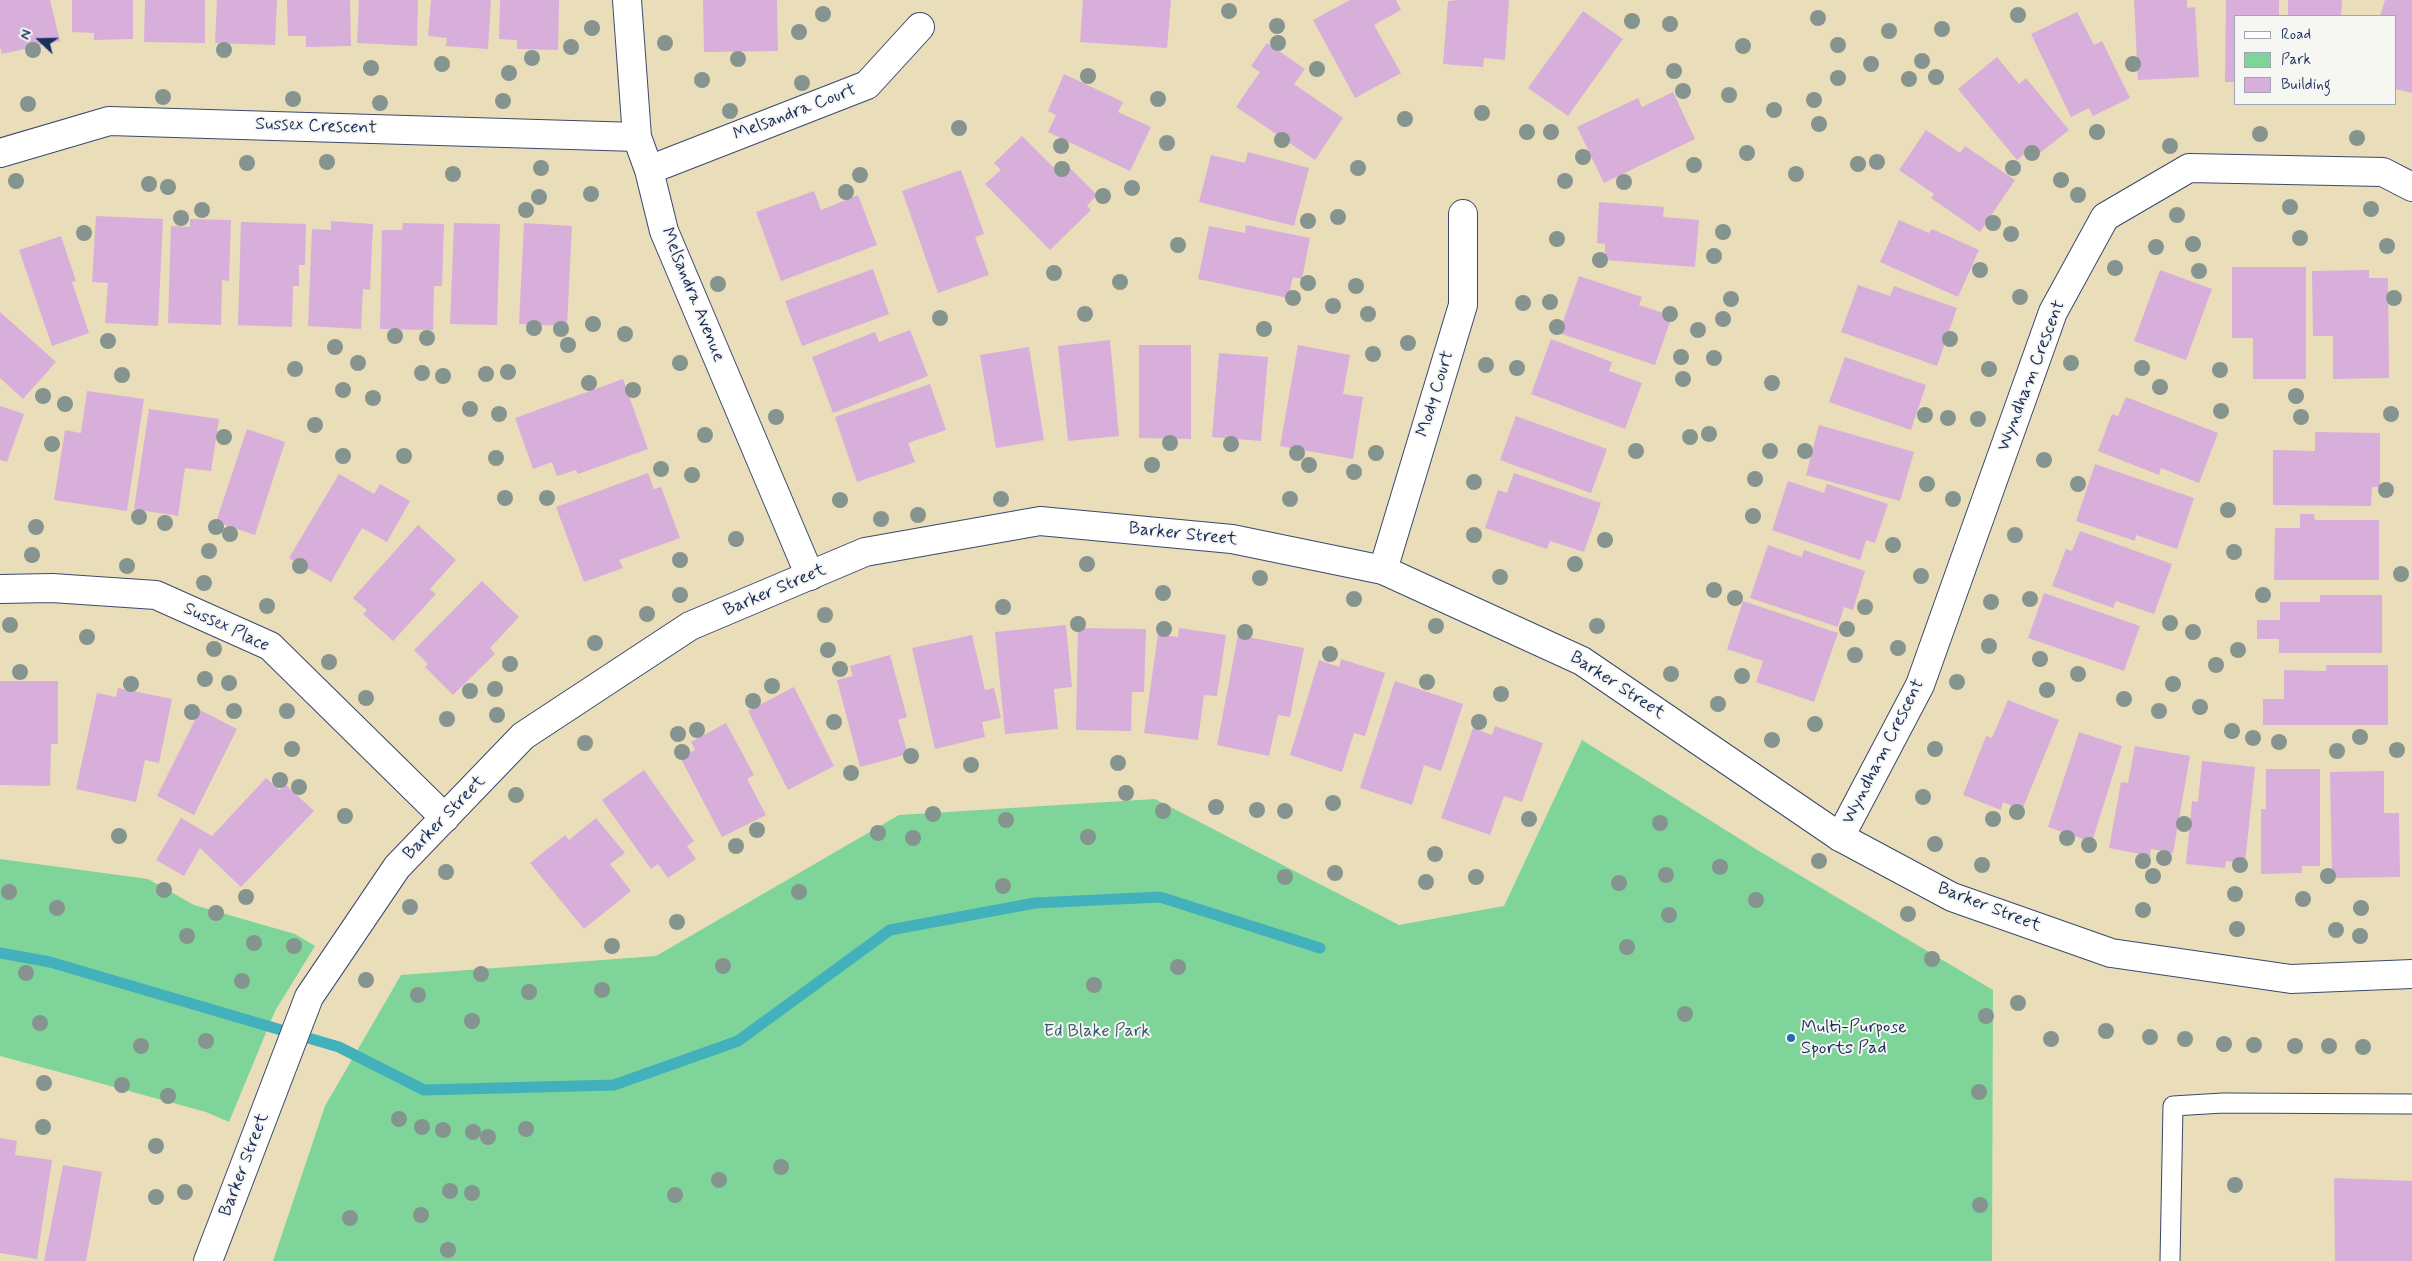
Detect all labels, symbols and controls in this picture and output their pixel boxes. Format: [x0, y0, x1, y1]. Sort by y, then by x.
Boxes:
north arrow [15, 15, 65, 65]
legend [2234, 15, 2397, 105]
text: Road [2281, 25, 2311, 45]
text: N [16, 27, 36, 42]
text: Park [2281, 50, 2311, 70]
text: Building [2281, 75, 2331, 95]
street label: Melsandra Court [731, 80, 859, 146]
street label: Sussex Crescent [255, 114, 377, 140]
street label: Melsandra Avenue [655, 225, 729, 365]
street label: Wyndham Crescent [1993, 298, 2071, 454]
street label: Mody Court [1413, 348, 1459, 440]
street label: Barker Street [1128, 519, 1238, 551]
street label: Barker Street [721, 560, 829, 622]
street label: Sussex Place [179, 599, 273, 657]
street label: Barker Street [1565, 647, 1669, 725]
street label: Wyndham Crescent [1838, 676, 1930, 828]
street label: Barker Street [399, 771, 491, 865]
street label: Barker Street [1934, 878, 2044, 938]
place label: Multi-Purpose Sports Pad [1801, 1017, 1907, 1060]
park label: Ed Blake Park [1044, 1021, 1150, 1043]
marker: Multi-Purpose Sports Pad [1785, 1032, 1797, 1044]
street label: Barker Street [215, 1110, 275, 1220]

